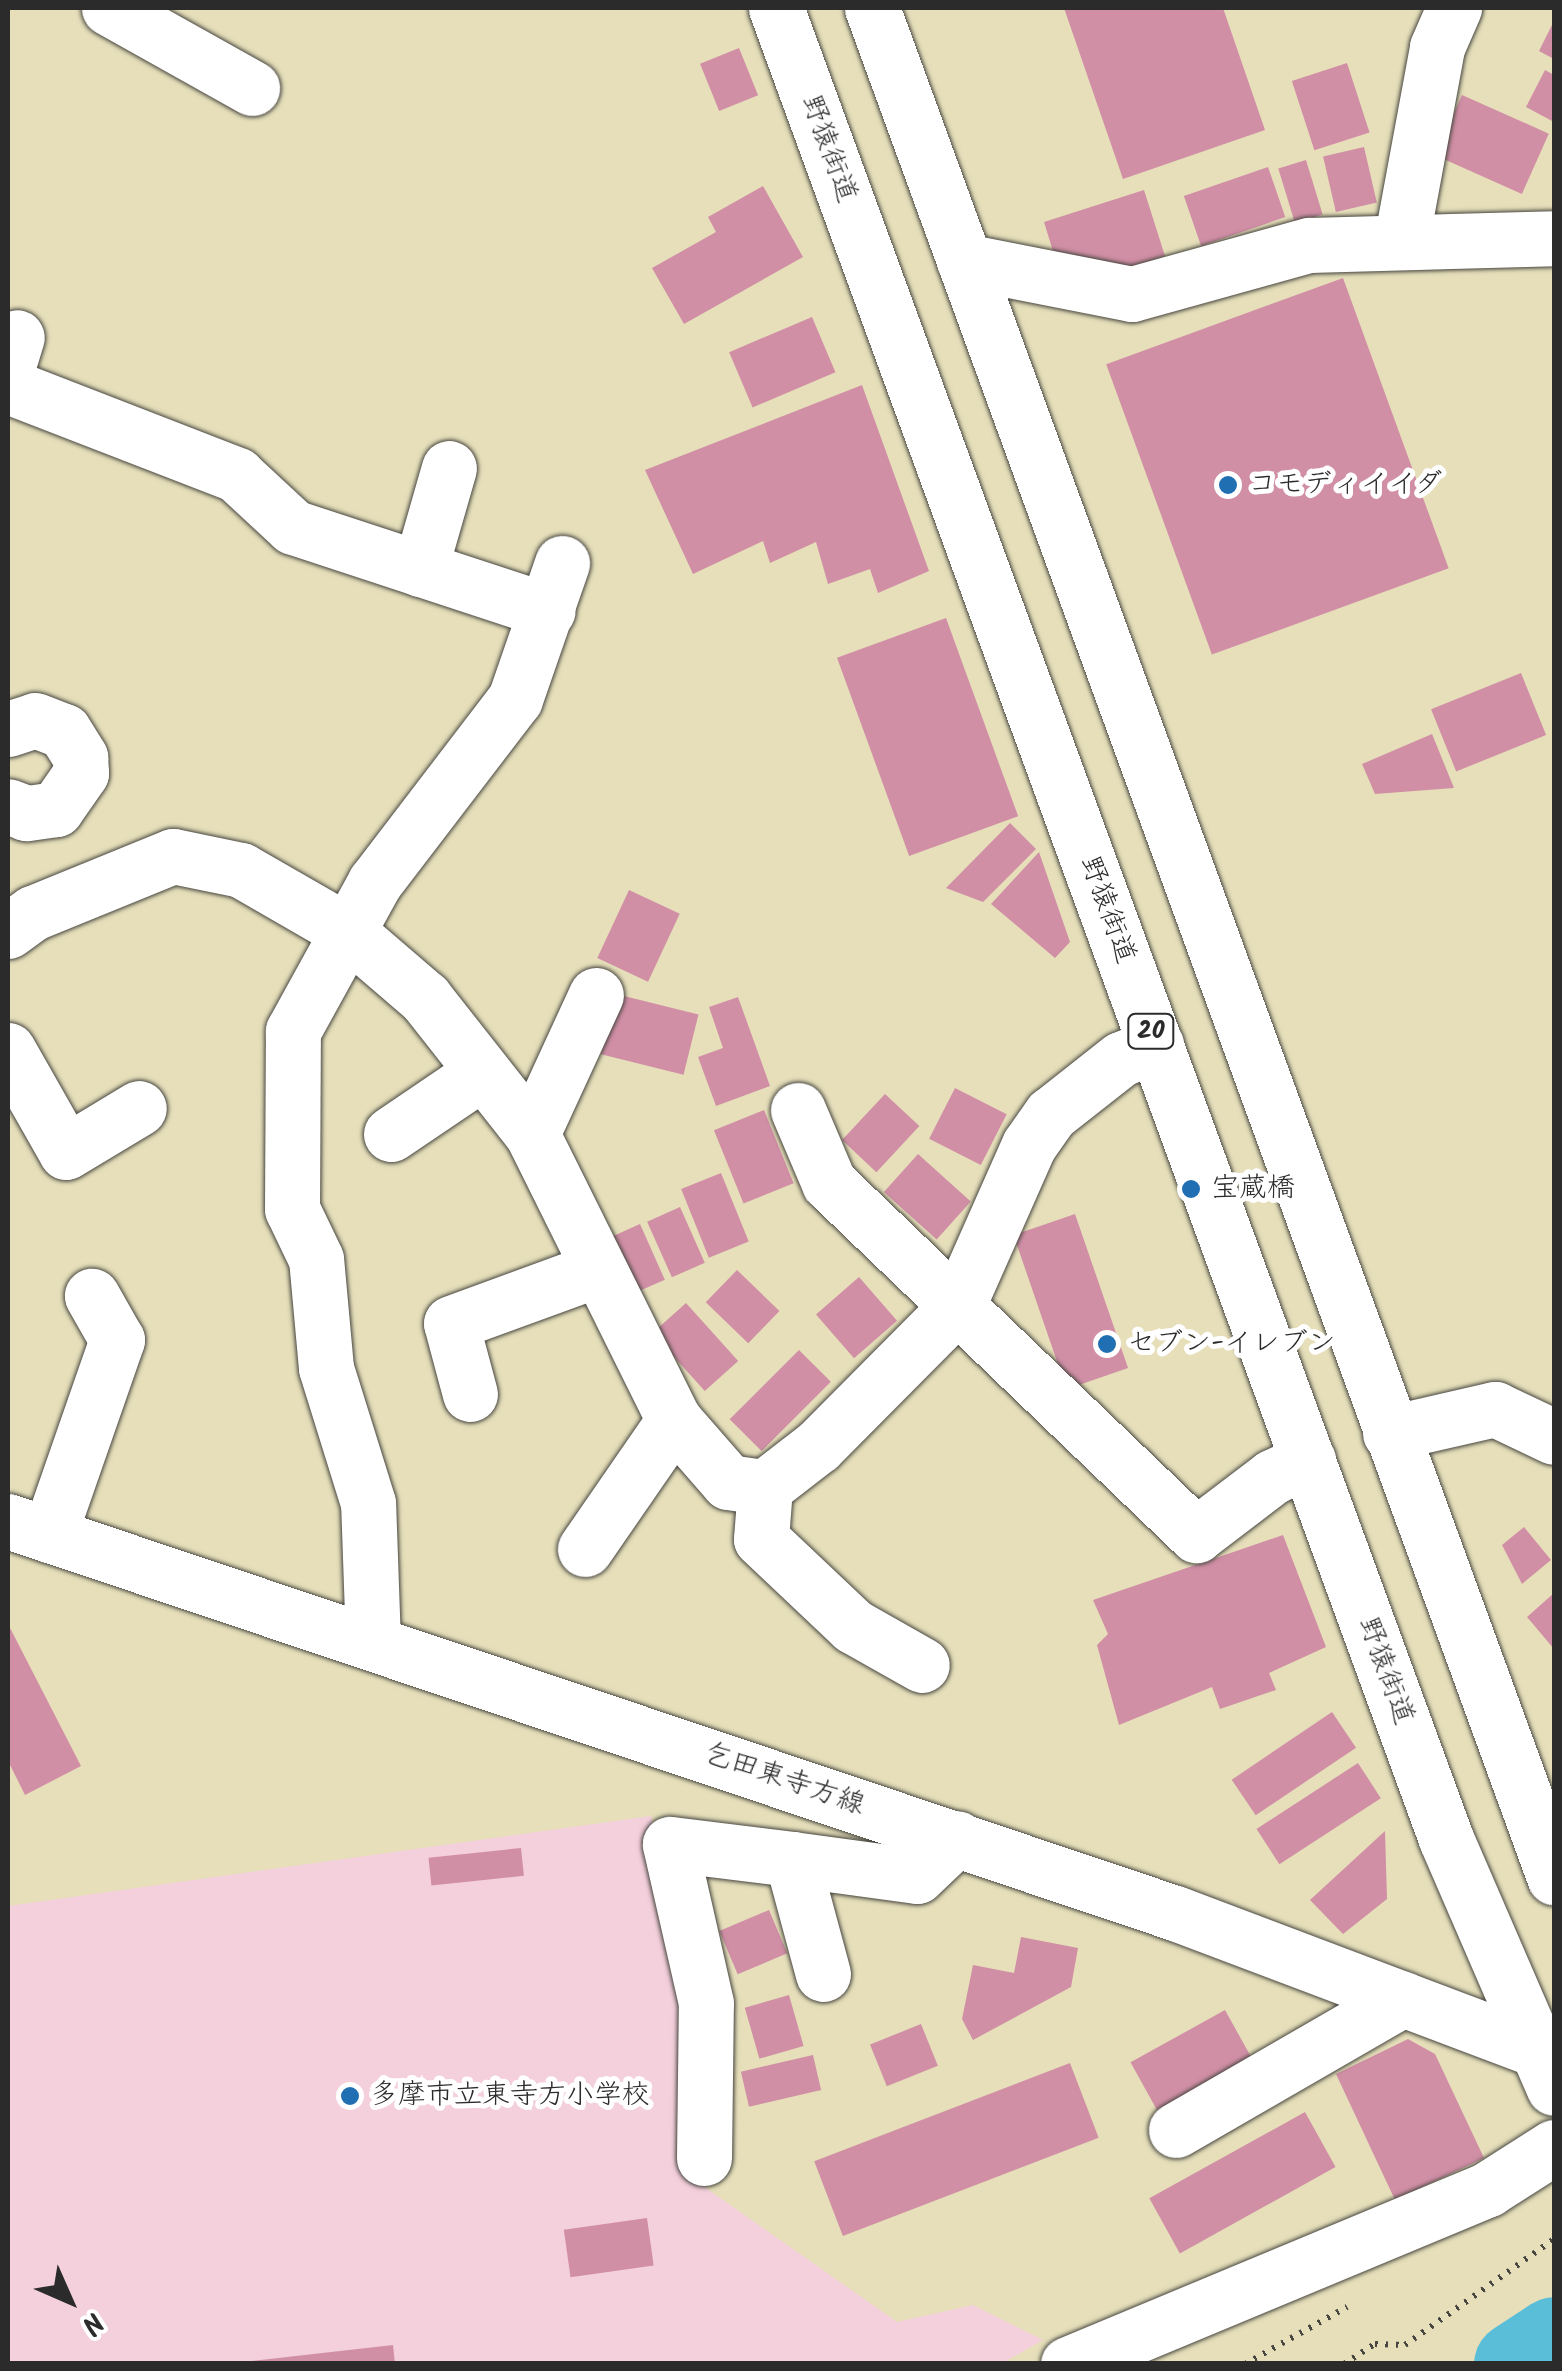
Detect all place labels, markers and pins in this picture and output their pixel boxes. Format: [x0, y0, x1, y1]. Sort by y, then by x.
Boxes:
place label: コモディイイダ [1248, 468, 1444, 502]
marker: コモディイイダ [1217, 474, 1239, 496]
place label: 宝蔵橋 [1211, 1172, 1295, 1206]
marker: 宝蔵橋 [1180, 1178, 1202, 1200]
place label: セブン-イレブン [1127, 1327, 1336, 1361]
marker: セブン-イレブン [1096, 1333, 1118, 1355]
place label: 多摩市立東寺方小学校 [370, 2079, 650, 2113]
marker: 多摩市立東寺方小学校 [339, 2085, 361, 2107]

